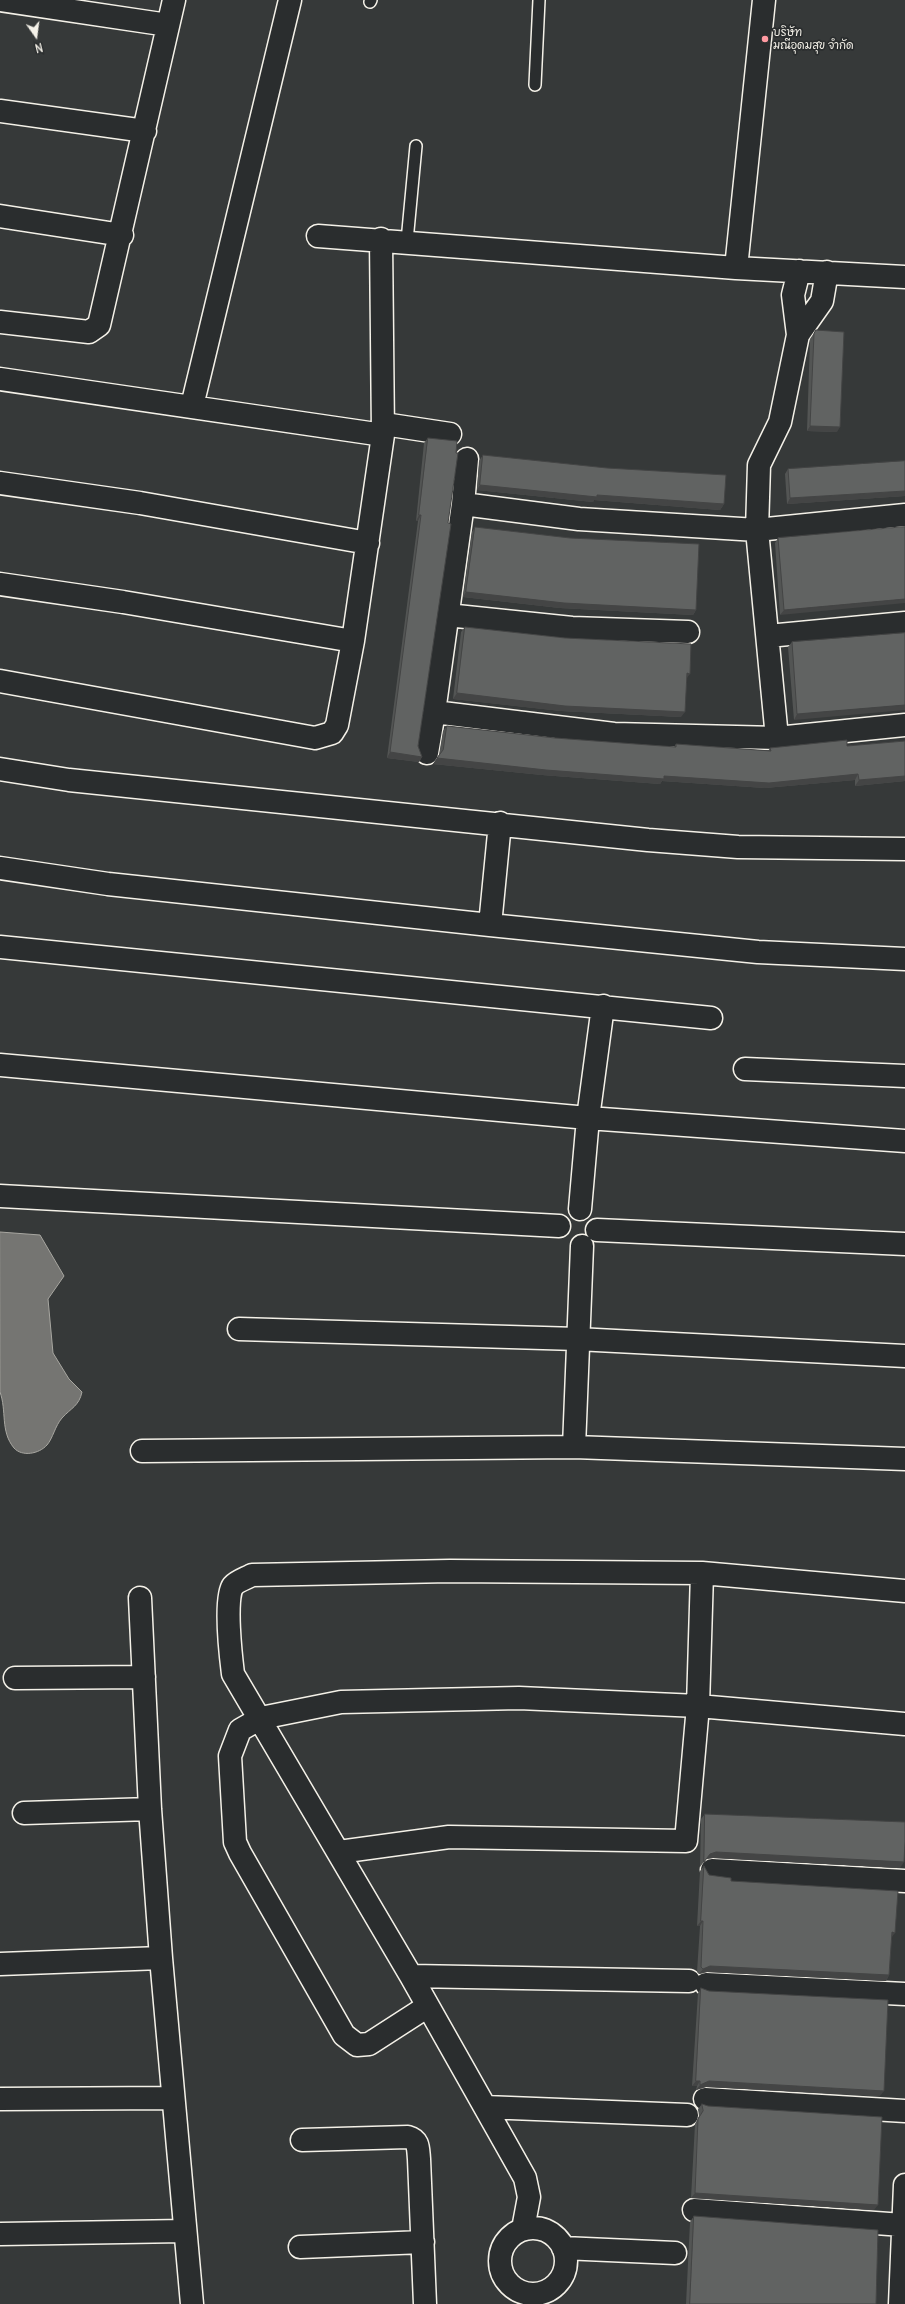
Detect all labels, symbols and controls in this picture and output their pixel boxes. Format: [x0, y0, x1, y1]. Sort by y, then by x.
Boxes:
north arrow [16, 16, 56, 56]
place label: บริษัท มณีอุดมสุข จำกัด [773, 26, 854, 52]
marker: บริษัท มณีอุดมสุข จำกัด [760, 34, 770, 44]
text: N [34, 40, 44, 55]

